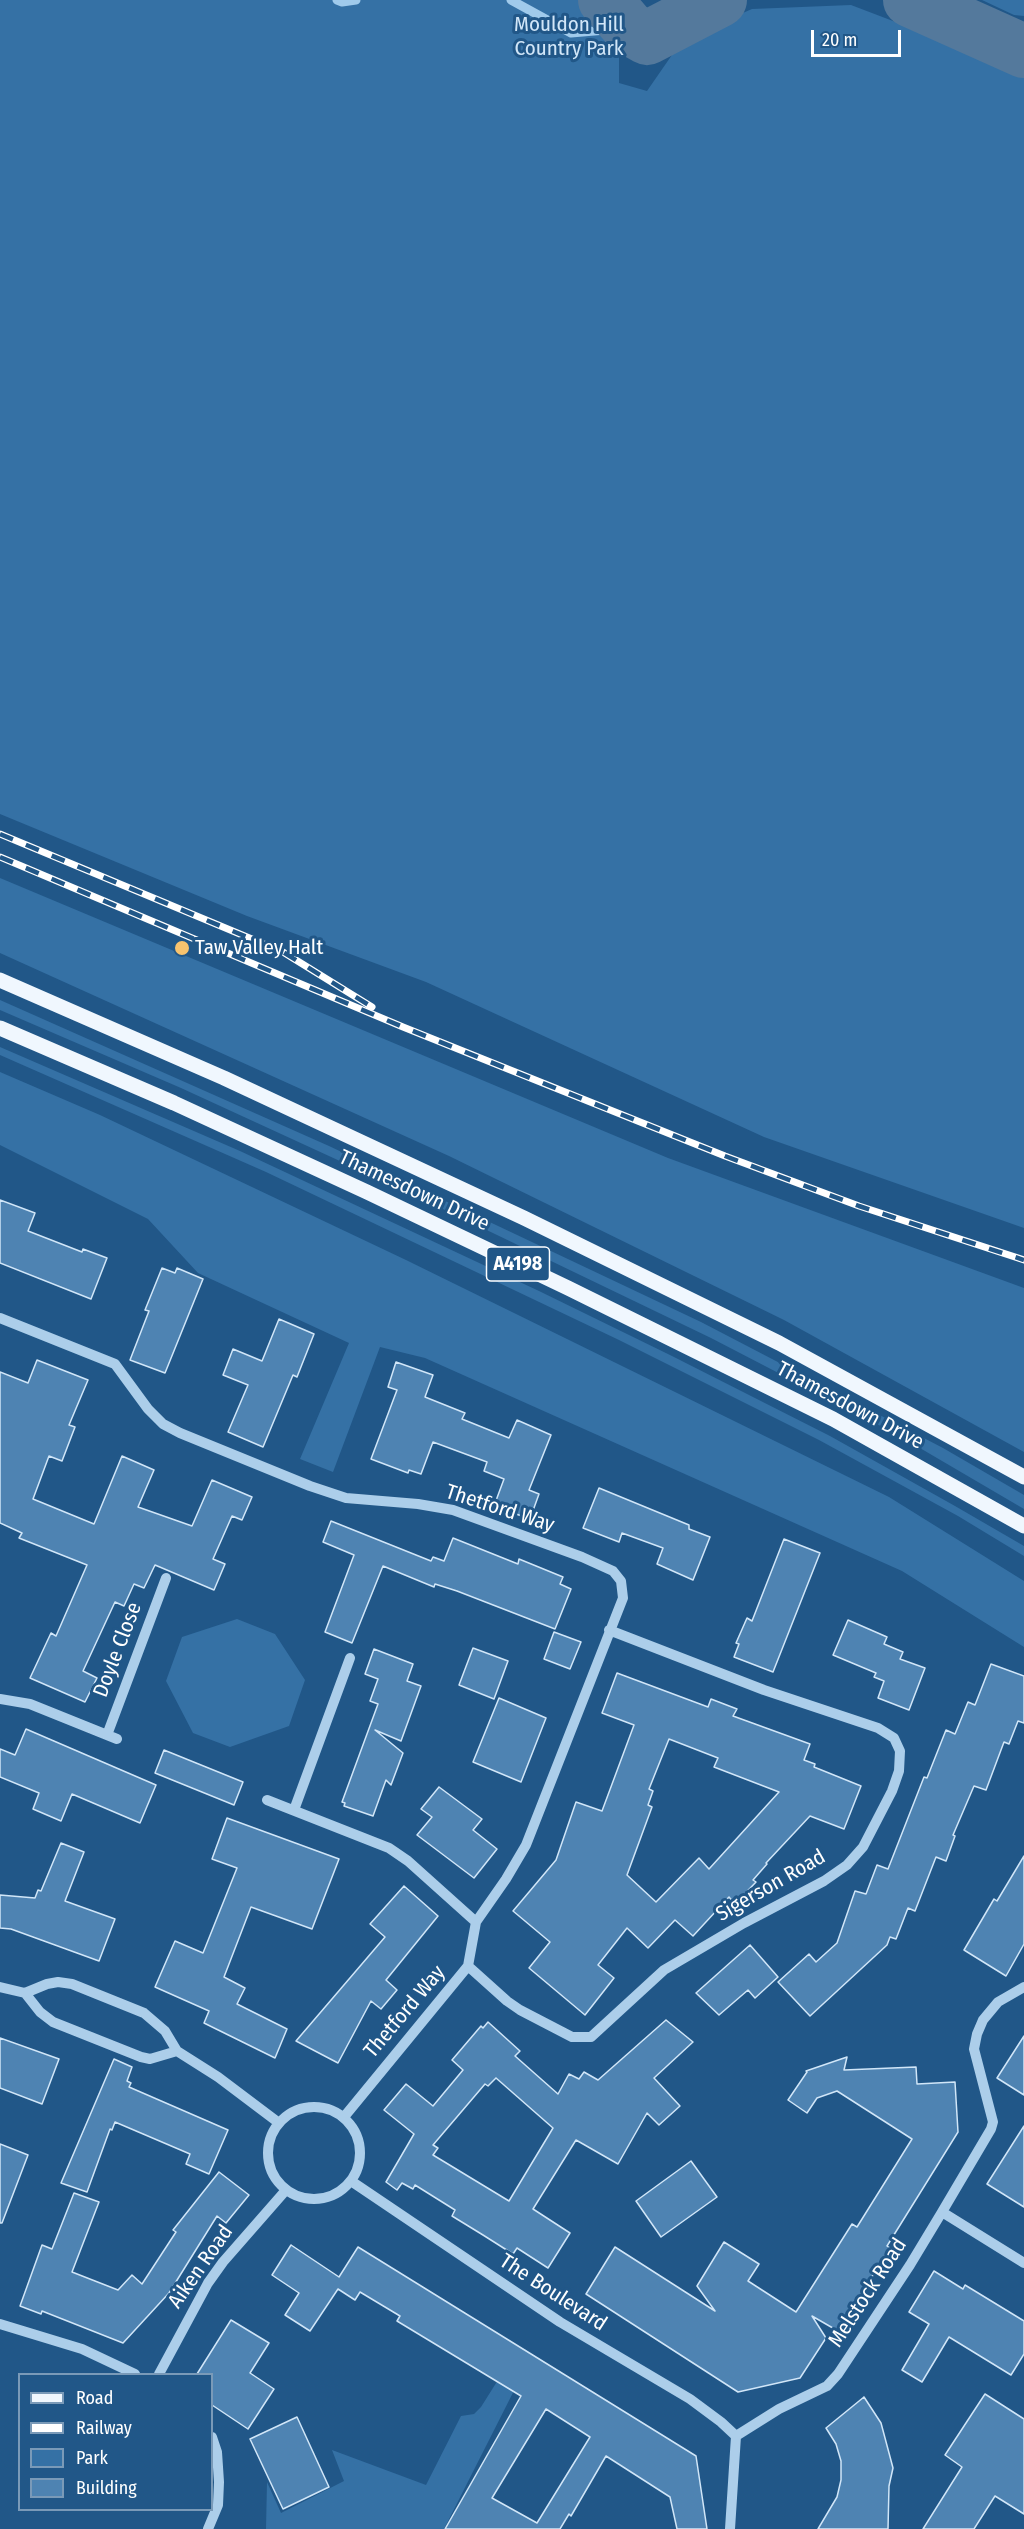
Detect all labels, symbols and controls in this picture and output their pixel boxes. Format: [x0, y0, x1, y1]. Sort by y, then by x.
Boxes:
park label: Mouldon Hill Country Park [514, 12, 624, 62]
scale bar [814, 18, 904, 56]
text: 20 m [822, 29, 857, 51]
place label: Taw Valley Halt [195, 935, 323, 961]
marker: Taw Valley Halt [173, 939, 191, 957]
street label: Thamesdown Drive [335, 1145, 493, 1237]
road number: A4198 [486, 1247, 550, 1281]
street label: Thamesdown Drive [772, 1357, 928, 1455]
street label: Thetford Way [443, 1480, 557, 1538]
street label: Doyle Close [88, 1599, 148, 1701]
street label: Sigerson Road [712, 1845, 830, 1927]
street label: Thetford Way [359, 1961, 451, 2063]
street label: Aiken Road [163, 2221, 239, 2313]
street label: Melstock Road [823, 2234, 913, 2352]
street label: The Boulevard [495, 2249, 611, 2337]
legend [18, 2373, 213, 2511]
text: Road [76, 2387, 113, 2409]
text: Railway [76, 2417, 132, 2439]
text: Park [76, 2447, 108, 2469]
text: Building [76, 2477, 137, 2499]

